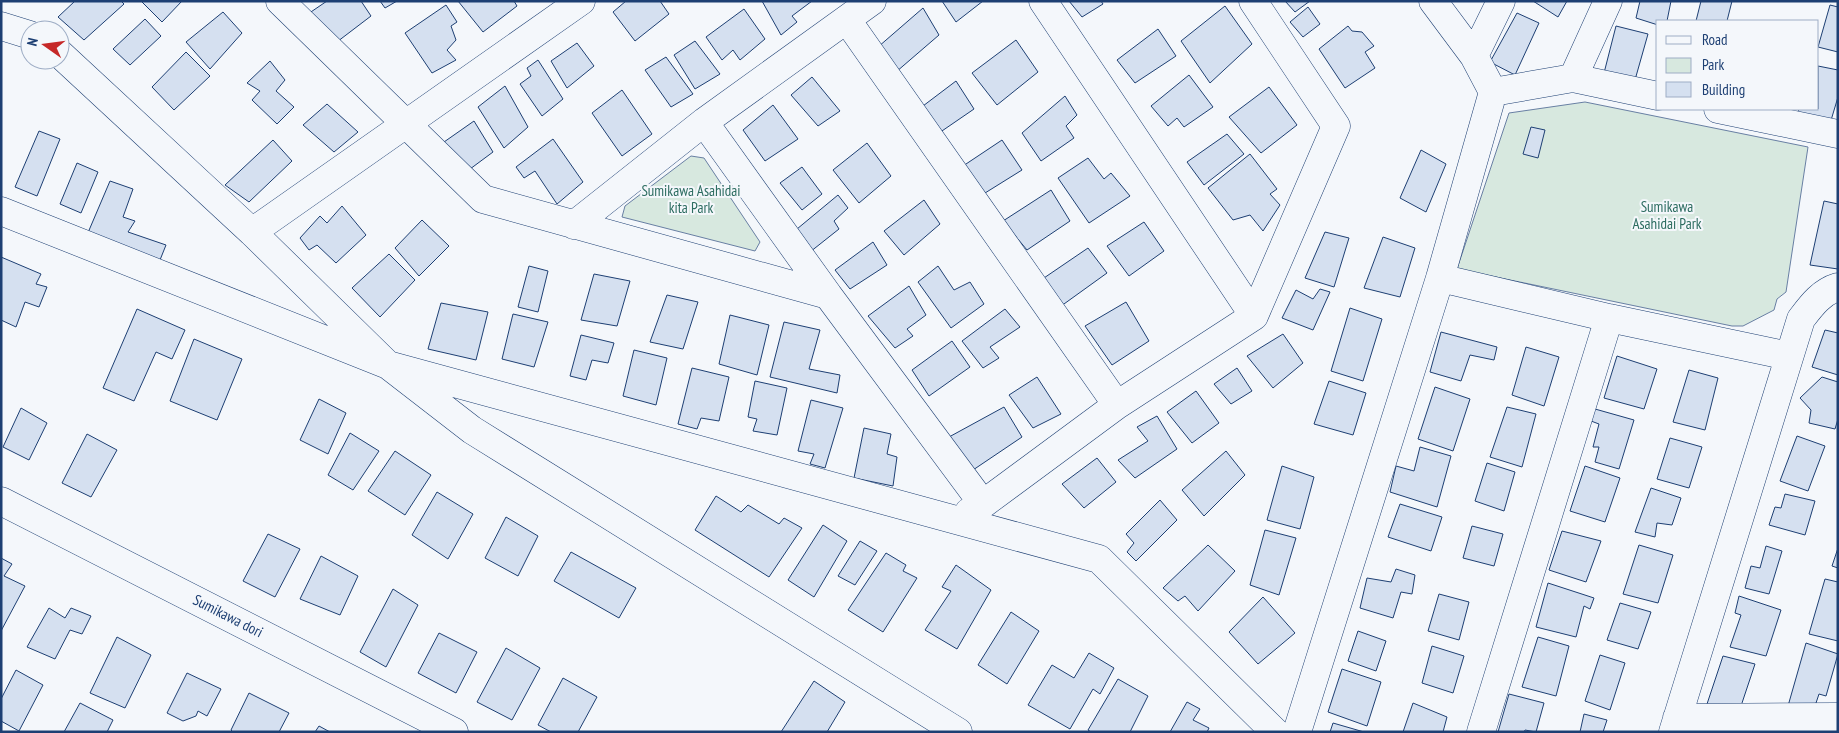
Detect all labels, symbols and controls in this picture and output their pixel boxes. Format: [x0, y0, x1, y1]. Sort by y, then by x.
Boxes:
north arrow [20, 20, 70, 70]
legend [1656, 20, 1819, 110]
text: Road [1702, 30, 1728, 49]
text: N [23, 36, 42, 48]
text: Park [1702, 55, 1724, 74]
text: Building [1702, 80, 1745, 99]
park label: Sumikawa Asahidai kita Park [641, 181, 741, 217]
park label: Sumikawa Asahidai Park [1632, 197, 1702, 233]
street label: Sumikawa dori [190, 590, 266, 641]

